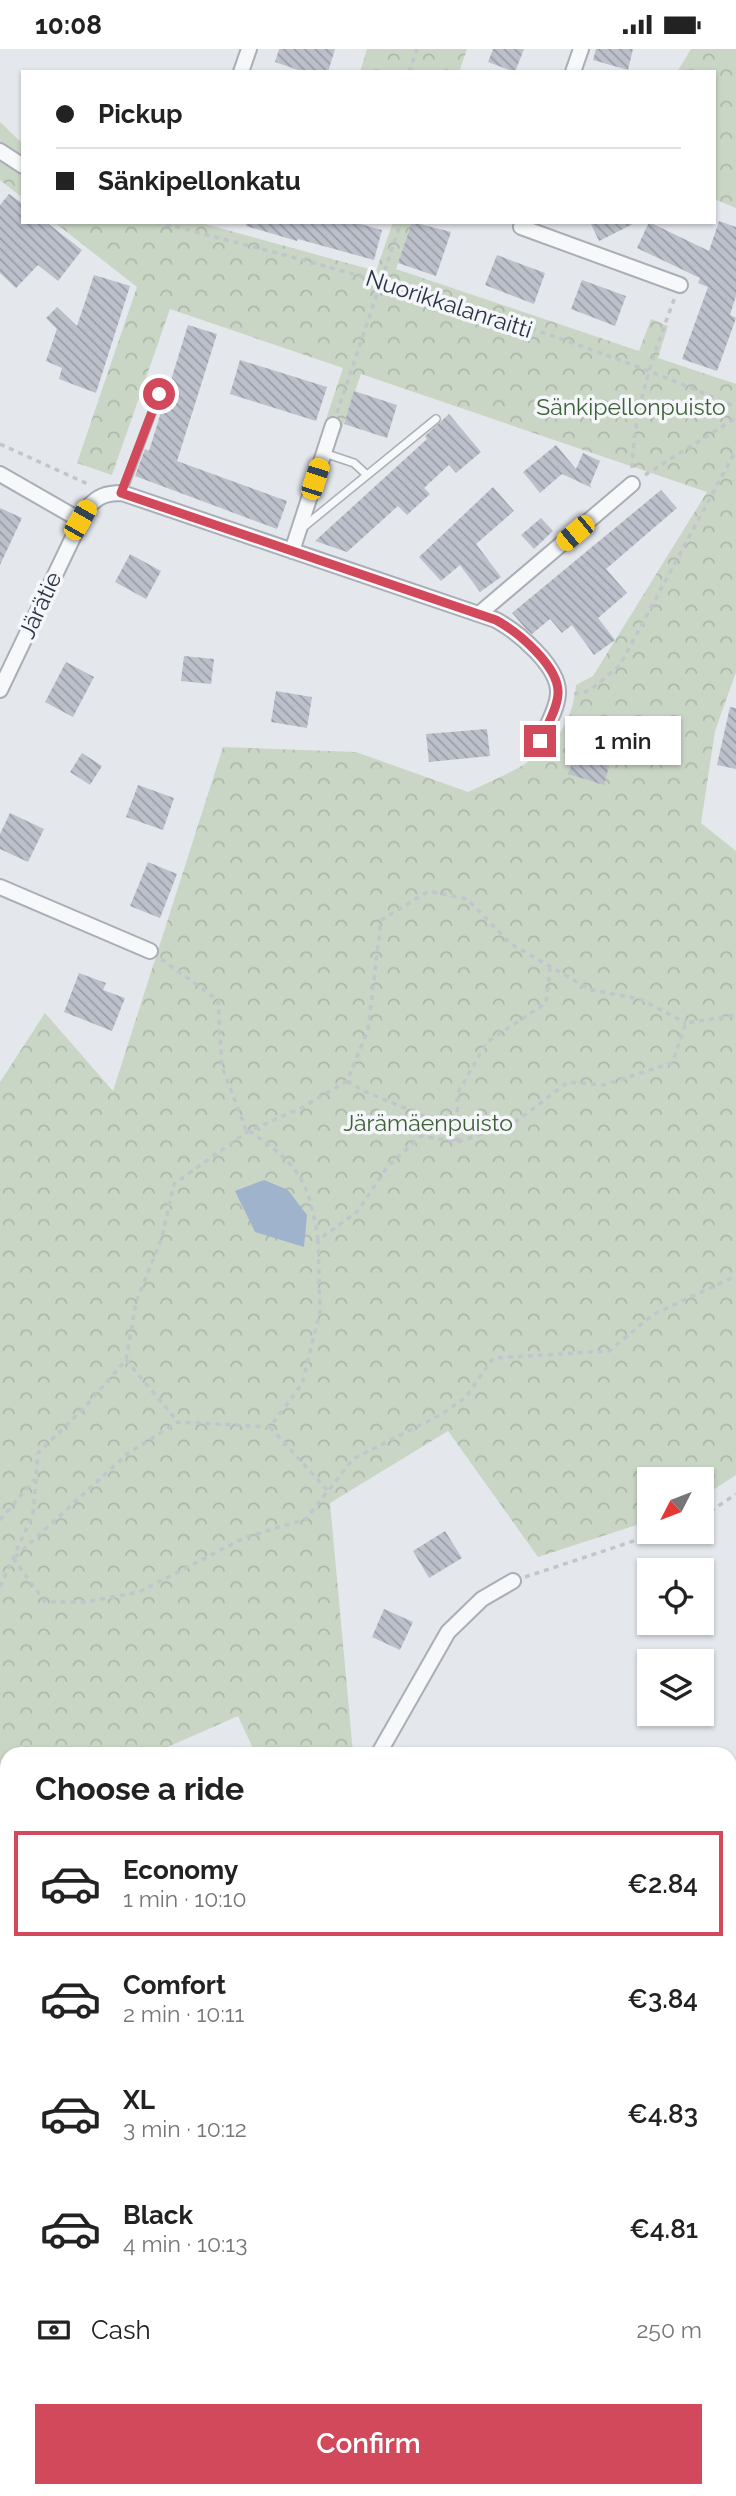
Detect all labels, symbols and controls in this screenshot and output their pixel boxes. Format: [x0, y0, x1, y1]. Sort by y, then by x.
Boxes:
text: 10:08 [35, 10, 102, 40]
text: Pickup [98, 99, 183, 129]
text: Sänkipellonkatu [98, 166, 301, 196]
street label: Nuorikkalanraitti [363, 264, 536, 343]
route start [143, 378, 175, 410]
park label: Sänkipellonpuisto [536, 393, 726, 420]
car [299, 456, 332, 502]
car [61, 497, 100, 543]
car [553, 511, 598, 555]
street label: Järätie [13, 567, 67, 642]
callout: 1 min [564, 717, 680, 765]
route end [524, 725, 556, 757]
text: 1 min [594, 727, 652, 754]
park label: Järämäenpuisto [343, 1109, 513, 1136]
north arrow [637, 1467, 714, 1543]
map controls [637, 1467, 714, 1726]
button: locate [637, 1558, 714, 1635]
button: layers [637, 1649, 714, 1726]
text: Choose a ride [35, 1770, 244, 1807]
icon: car [39, 1852, 102, 1915]
text: Economy [123, 1855, 238, 1885]
text: €2.84 [627, 1869, 698, 1899]
text: 1 min · 10:10 [123, 1885, 247, 1912]
icon: car [39, 1967, 102, 2030]
text: Comfort [123, 1970, 226, 2000]
text: €3.84 [627, 1984, 698, 2014]
text: 2 min · 10:11 [123, 2000, 244, 2027]
icon: car [39, 2082, 102, 2145]
text: XL [123, 2085, 155, 2115]
text: €4.83 [627, 2099, 698, 2129]
text: 3 min · 10:12 [123, 2115, 247, 2142]
icon: car [39, 2197, 102, 2260]
text: Black [123, 2200, 193, 2230]
text: €4.81 [629, 2214, 698, 2244]
text: 4 min · 10:13 [123, 2230, 247, 2257]
icon: cash [35, 2311, 73, 2349]
text: Cash [91, 2315, 151, 2345]
text: 250 m [636, 2316, 702, 2343]
button: Confirm [35, 2404, 702, 2484]

